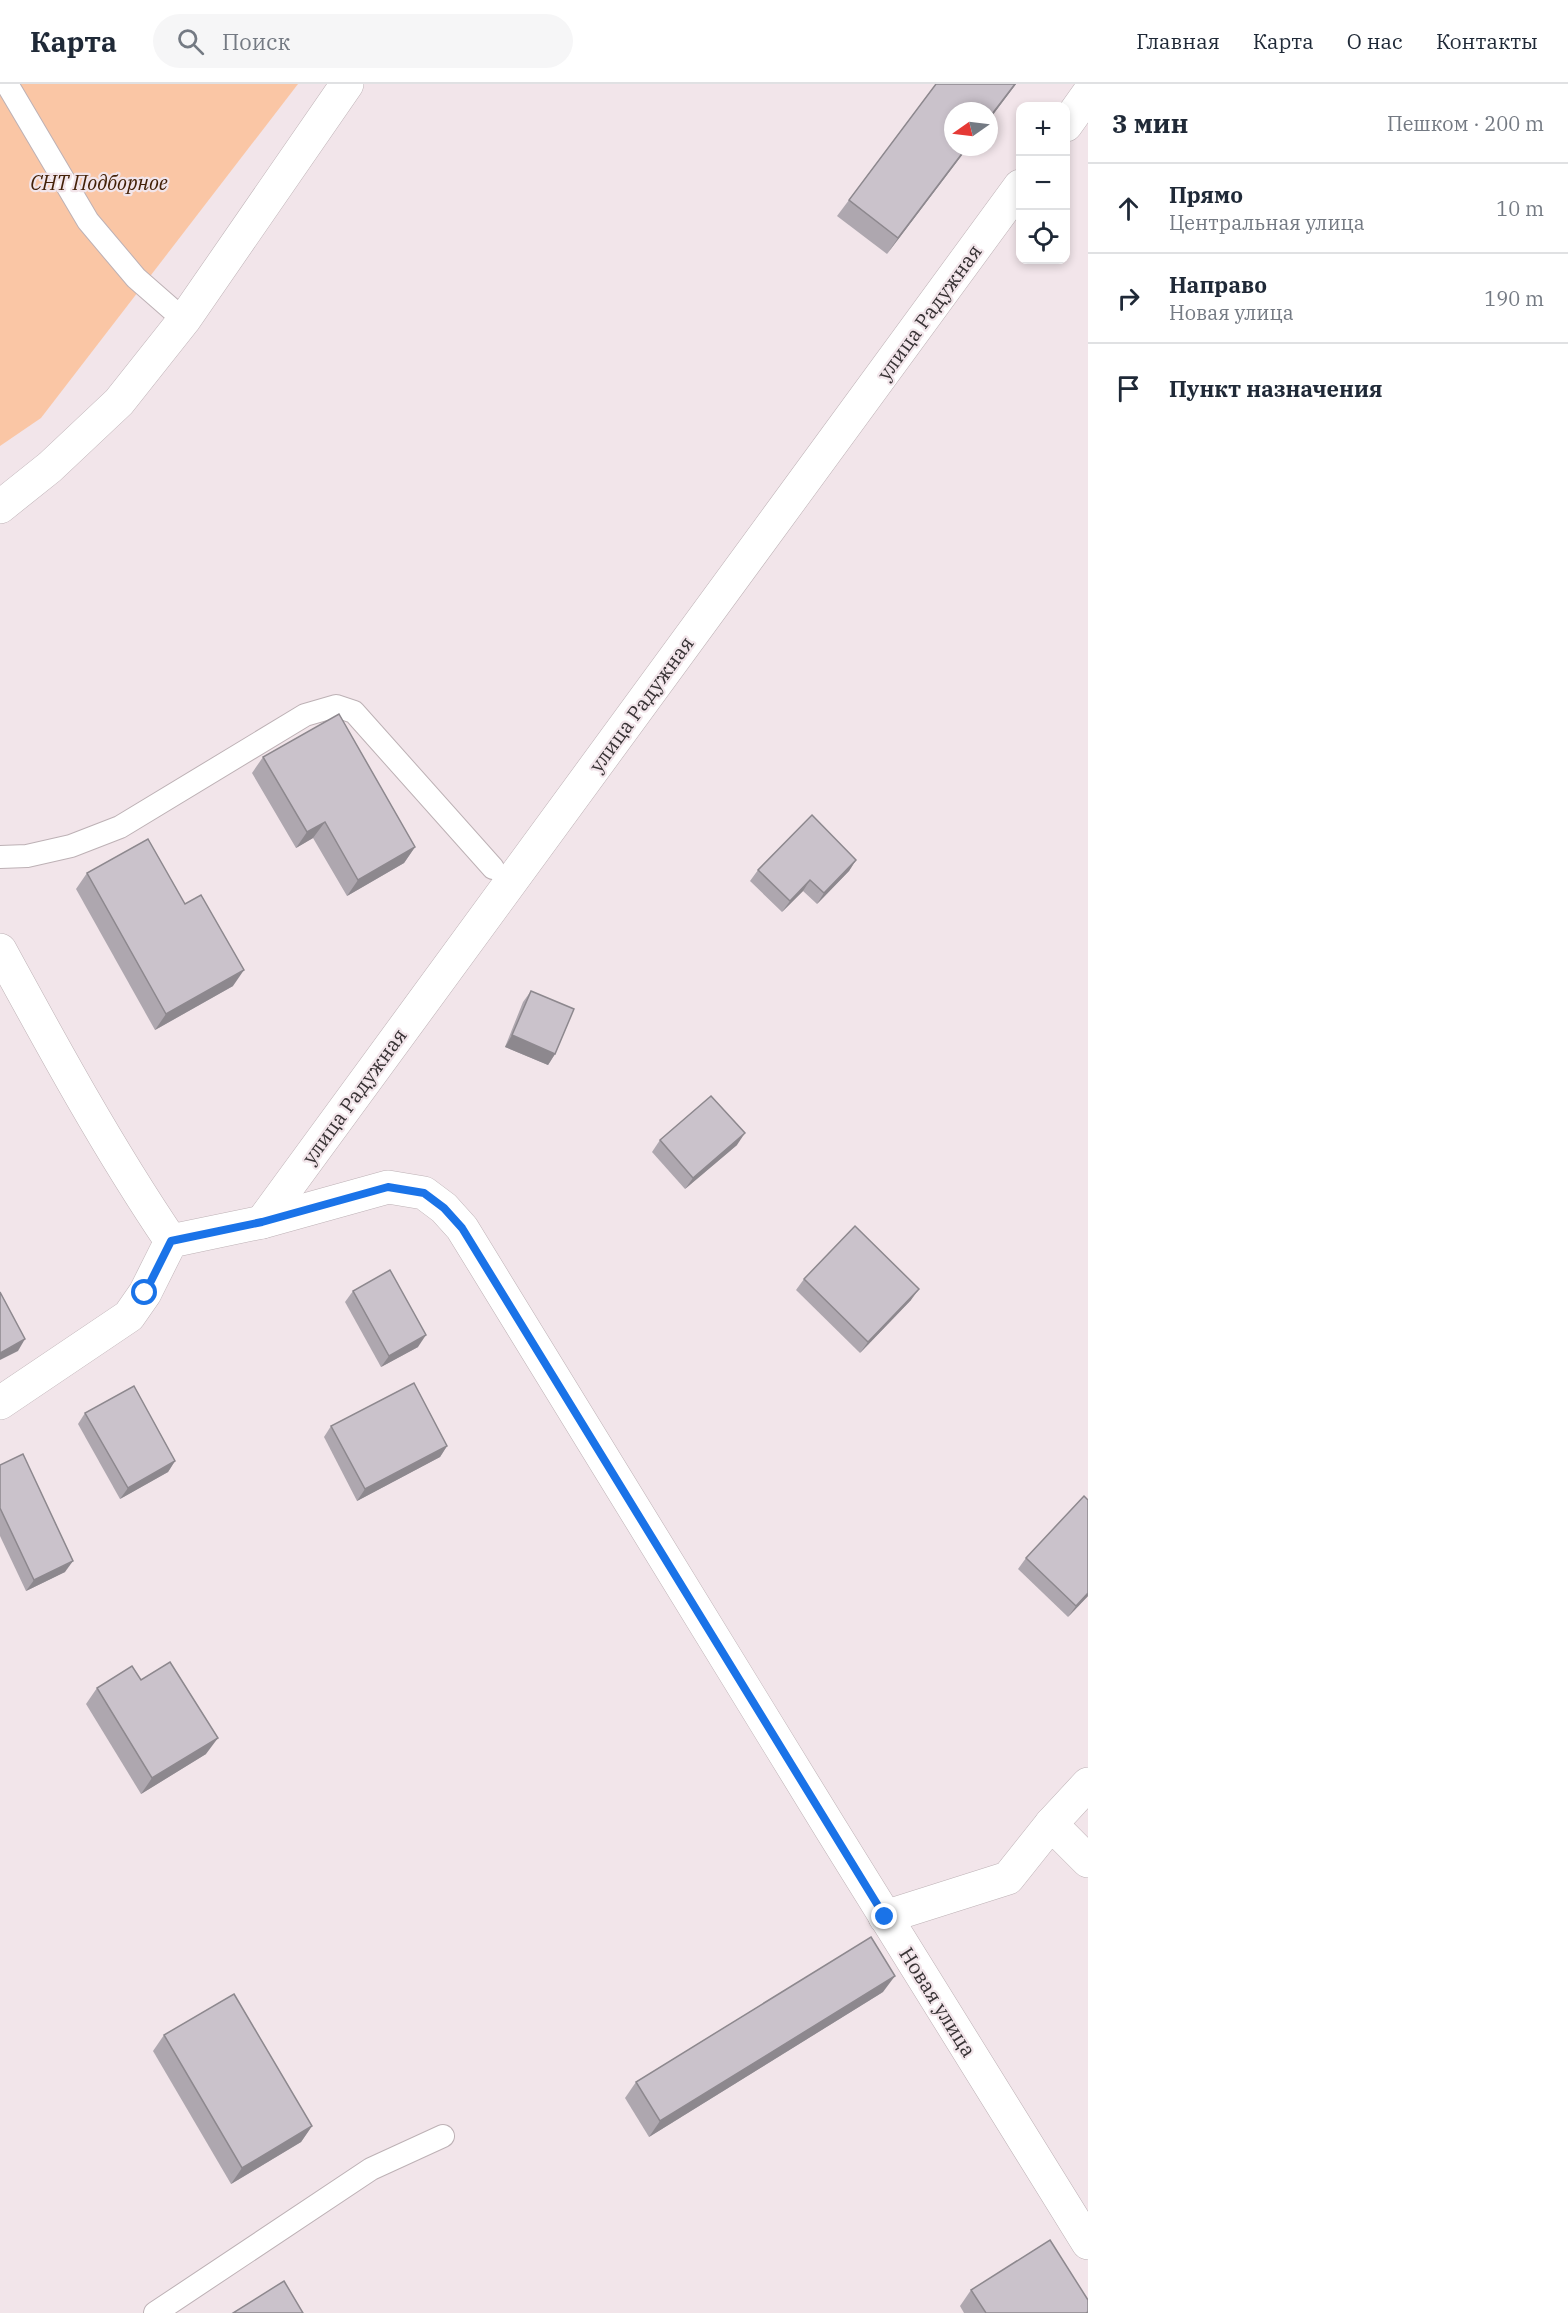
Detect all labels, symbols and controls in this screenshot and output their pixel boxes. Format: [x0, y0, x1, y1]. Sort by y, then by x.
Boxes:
search box [153, 14, 573, 68]
text: Карта [30, 23, 117, 60]
icon: search [174, 25, 207, 58]
text: Поиск [222, 27, 290, 56]
text: Главная [1136, 27, 1220, 55]
text: Карта [1253, 27, 1314, 55]
text: О нас [1347, 27, 1403, 55]
text: Контакты [1436, 27, 1538, 55]
north arrow [944, 102, 998, 156]
map controls [1016, 102, 1070, 264]
button: + [1016, 102, 1070, 156]
text: 3 мин [1112, 106, 1188, 140]
text: Пешком · 200 m [1387, 110, 1544, 137]
button: − [1016, 156, 1070, 210]
park label: СНТ Подборное [30, 169, 168, 196]
text: Прямо [1169, 180, 1243, 209]
icon: ahead [1112, 192, 1145, 225]
text: 10 m [1496, 195, 1544, 222]
text: Центральная улица [1169, 209, 1365, 236]
button: locate [1016, 210, 1070, 264]
street label: улица Радужная [870, 239, 988, 385]
text: Направо [1169, 270, 1267, 299]
icon: right [1112, 282, 1145, 315]
text: 190 m [1484, 285, 1544, 312]
text: Новая улица [1169, 299, 1294, 326]
icon: arrive [1112, 372, 1145, 405]
text: Пункт назначения [1169, 374, 1383, 403]
street label: улица Радужная [582, 631, 700, 777]
street label: улица Радужная [295, 1023, 413, 1169]
route start [131, 1279, 157, 1305]
route end [871, 1903, 897, 1929]
street label: Новая улица [894, 1942, 983, 2062]

